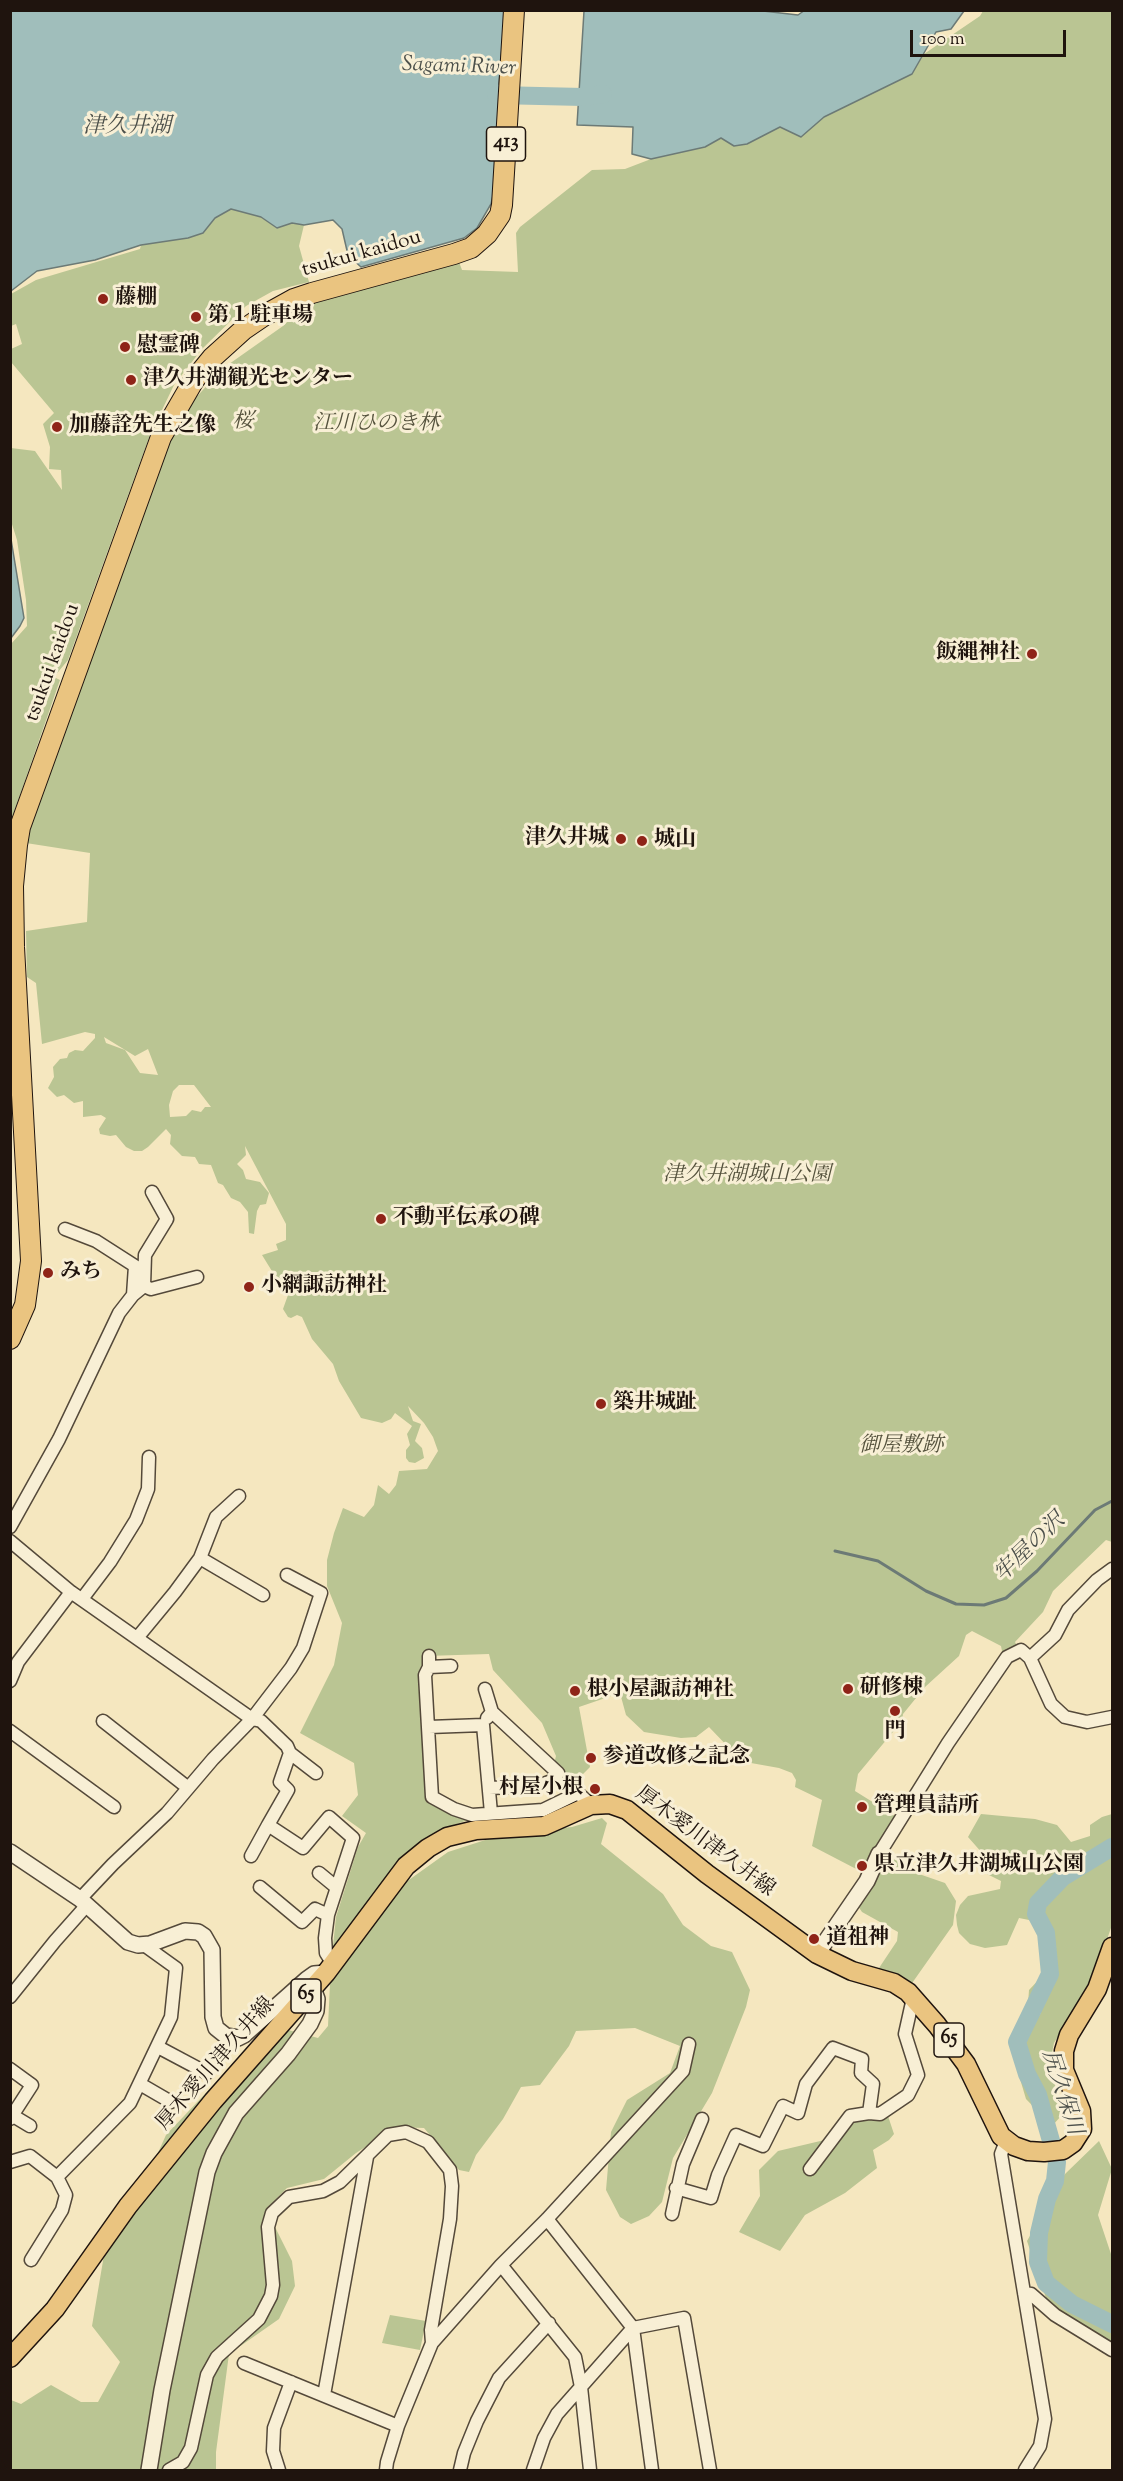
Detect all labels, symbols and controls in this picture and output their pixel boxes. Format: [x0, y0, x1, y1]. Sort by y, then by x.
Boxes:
scale bar [913, 18, 1069, 56]
text: 100 m [921, 27, 965, 53]
water label: Sagami River [401, 53, 517, 83]
water label: 津久井湖 [83, 115, 171, 141]
road number: 413 [486, 127, 526, 161]
street label: tsukui kaidou [299, 226, 425, 284]
place label: 藤棚 [115, 286, 157, 312]
marker: 藤棚 [96, 292, 110, 306]
place label: 第１駐車場 [208, 304, 313, 330]
marker: 第１駐車場 [189, 310, 203, 324]
place label: 慰霊碑 [137, 334, 200, 360]
marker: 慰霊碑 [118, 340, 132, 354]
place label: 津久井湖観光センター [143, 367, 353, 393]
marker: 津久井湖観光センター [124, 373, 138, 387]
park label: 桜 [233, 410, 253, 436]
park label: 江川ひのき林 [313, 412, 439, 438]
place label: 加藤詮先生之像 [69, 414, 216, 440]
marker: 加藤詮先生之像 [50, 420, 64, 434]
street label: tsukui kaidou [21, 601, 87, 725]
place label: 飯縄神社 [936, 641, 1020, 667]
marker: 飯縄神社 [1025, 647, 1039, 661]
place label: 津久井城 [525, 826, 609, 852]
place label: 城山 [654, 828, 696, 854]
marker: 津久井城 [614, 832, 628, 846]
marker: 城山 [635, 834, 649, 848]
park label: 津久井湖城山公園 [663, 1163, 831, 1189]
place label: 不動平伝承の碑 [393, 1206, 540, 1232]
marker: 不動平伝承の碑 [374, 1212, 388, 1226]
place label: みち [60, 1260, 102, 1286]
marker: みち [41, 1266, 55, 1280]
place label: 小網諏訪神社 [261, 1274, 387, 1300]
marker: 小網諏訪神社 [242, 1280, 256, 1294]
place label: 築井城趾 [613, 1391, 697, 1417]
marker: 築井城趾 [594, 1397, 608, 1411]
park label: 御屋敷跡 [859, 1434, 943, 1460]
water label: 牢屋の沢 [990, 1509, 1072, 1589]
place label: 研修棟 [860, 1676, 923, 1702]
place label: 根小屋諏訪神社 [587, 1678, 734, 1704]
marker: 研修棟 [841, 1682, 855, 1696]
marker: 根小屋諏訪神社 [568, 1684, 582, 1698]
marker: 門 [888, 1704, 902, 1718]
place label: 門 [885, 1720, 905, 1746]
place label: 参道改修之記念 [603, 1745, 750, 1771]
marker: 参道改修之記念 [584, 1751, 598, 1765]
place label: 村屋小根 [499, 1776, 583, 1802]
marker: 村屋小根 [588, 1782, 602, 1796]
street label: 厚木愛川津久井線 [629, 1782, 779, 1904]
place label: 管理員詰所 [874, 1794, 979, 1820]
marker: 管理員詰所 [855, 1800, 869, 1814]
place label: 県立津久井湖城山公園 [874, 1853, 1084, 1879]
marker: 県立津久井湖城山公園 [855, 1859, 869, 1873]
place label: 道祖神 [826, 1926, 889, 1952]
marker: 道祖神 [807, 1932, 821, 1946]
road number: 65 [291, 1979, 321, 2013]
street label: 厚木愛川津久井線 [152, 1993, 282, 2137]
road number: 65 [934, 2023, 964, 2057]
water label: 尻久保川 [1034, 2047, 1086, 2139]

